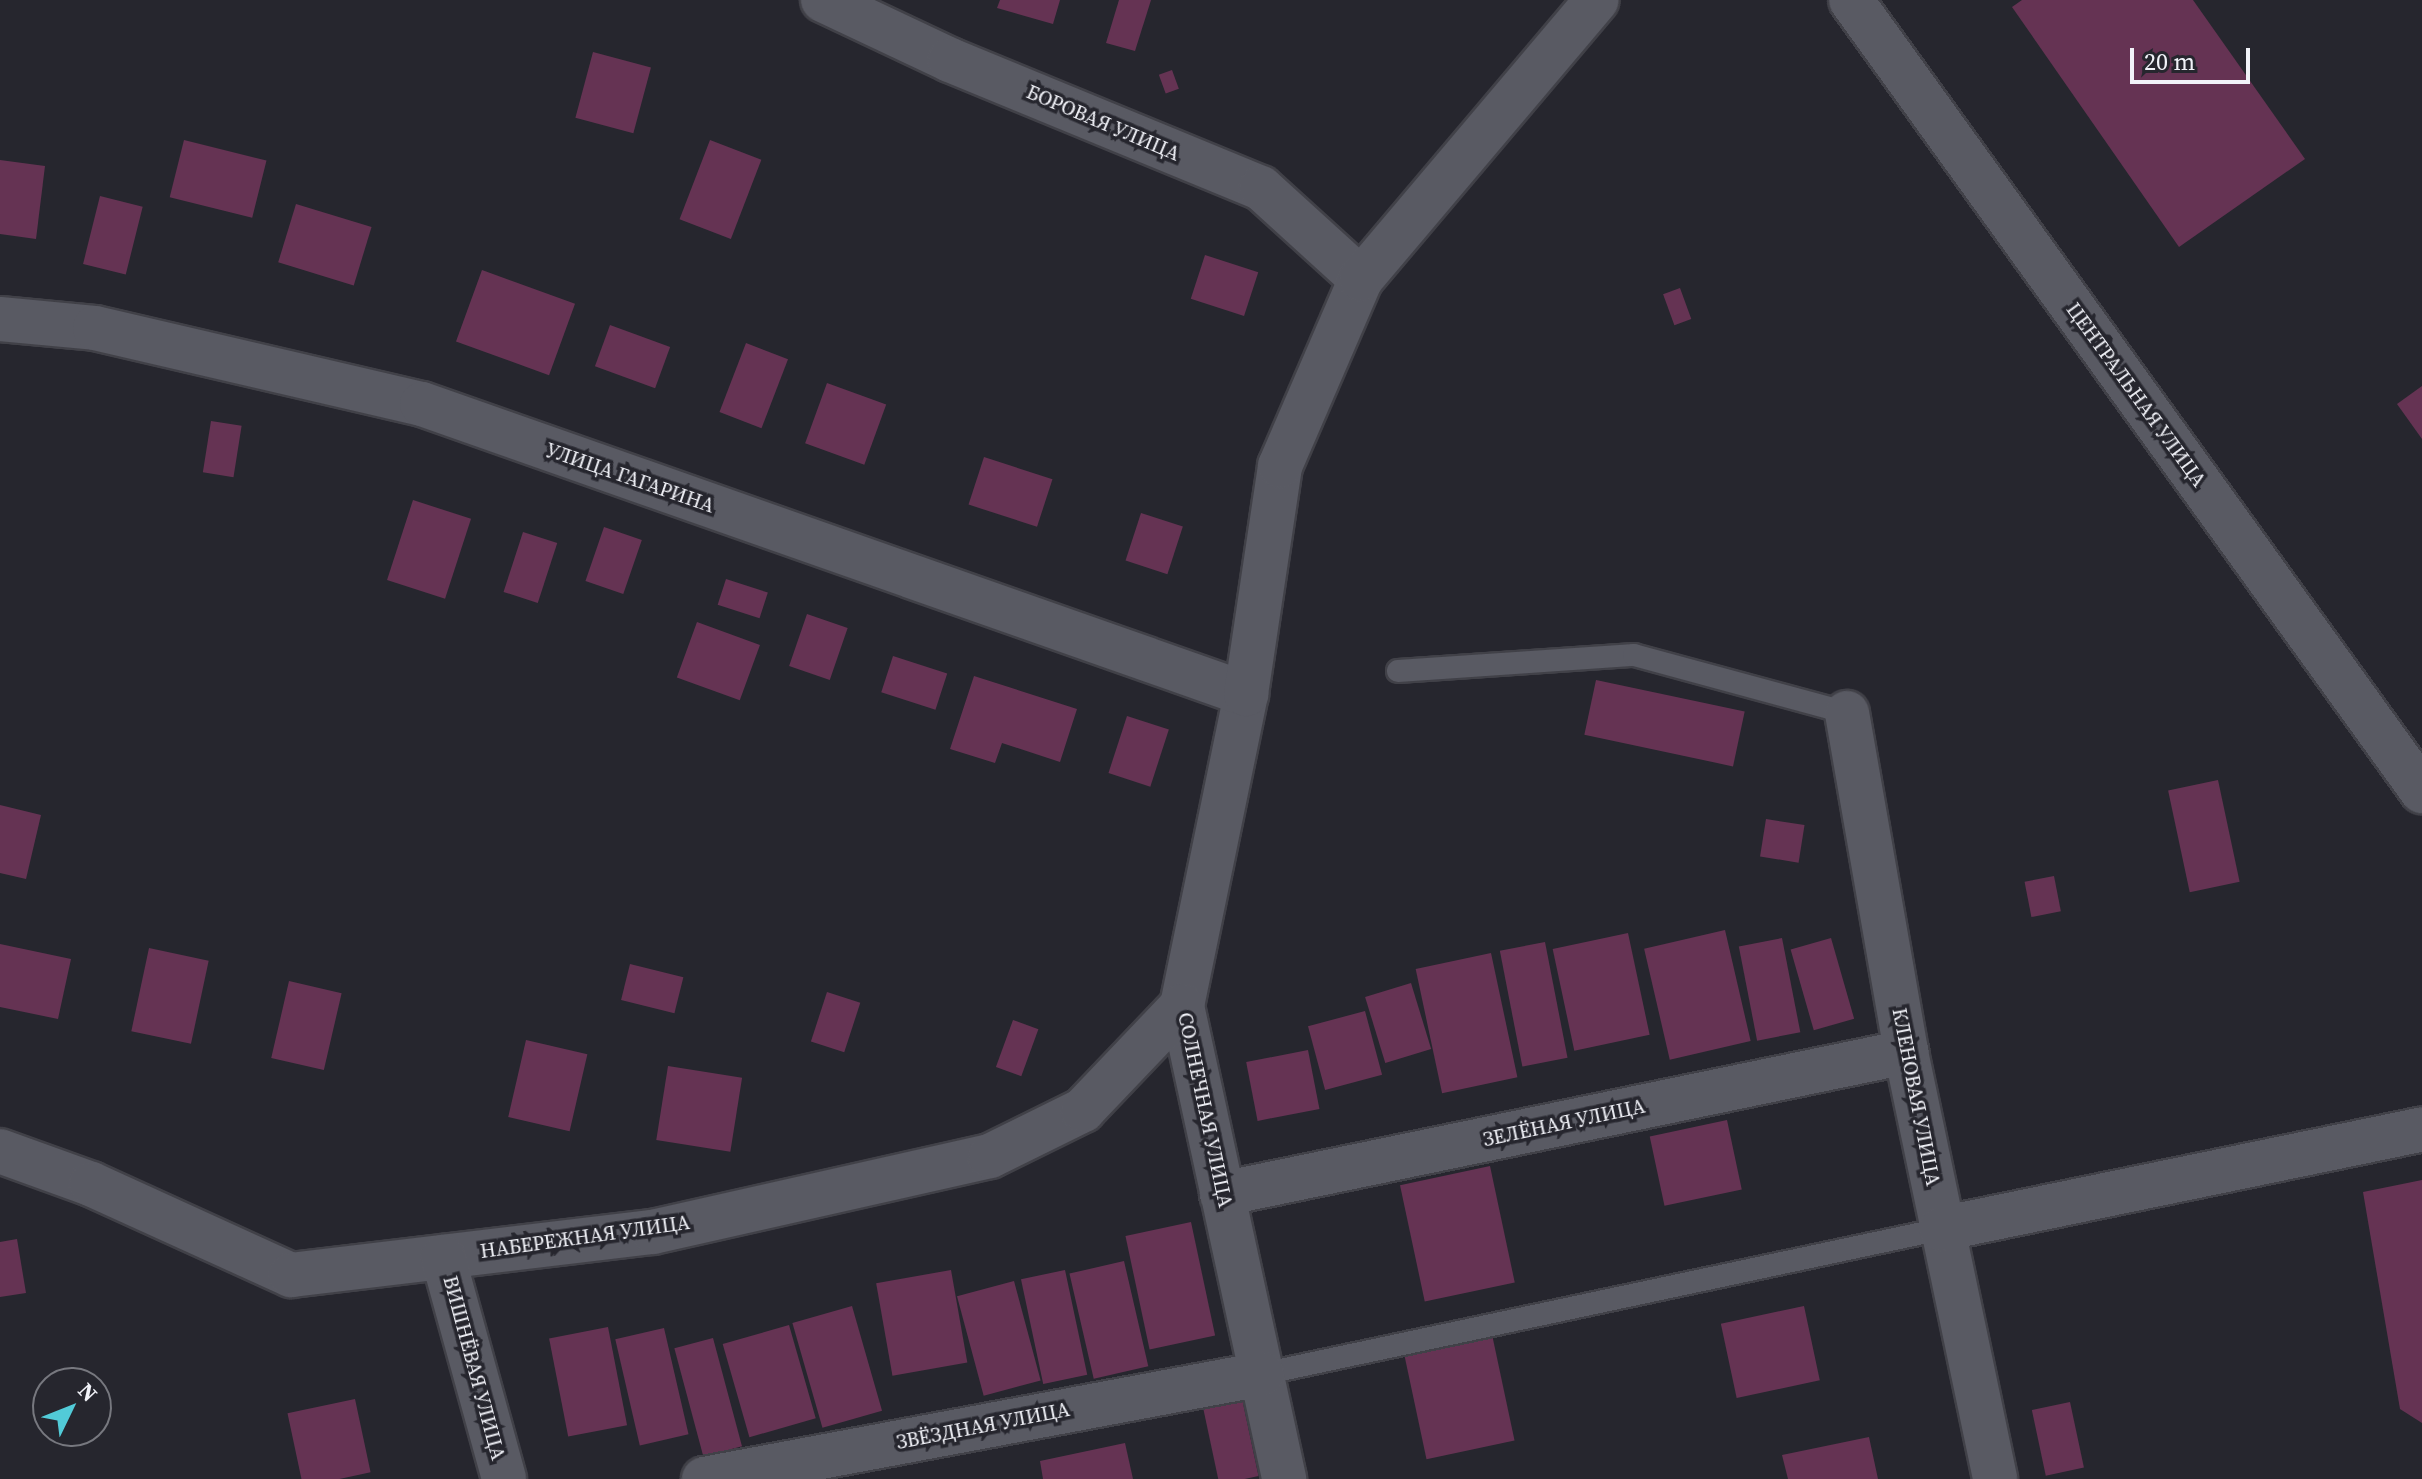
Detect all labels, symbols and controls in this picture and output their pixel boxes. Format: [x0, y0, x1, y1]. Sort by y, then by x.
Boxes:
scale bar [2134, 32, 2254, 82]
text: 20 m [2144, 45, 2195, 78]
street label: БОРОВАЯ УЛИЦА [1023, 80, 1183, 166]
street label: ЦЕНТРАЛЬНАЯ УЛИЦА [2061, 298, 2211, 492]
street label: УЛИЦА ГАГАРИНА [543, 438, 717, 518]
street label: КЛЕНОВАЯ УЛИЦА [1887, 1006, 1945, 1188]
street label: СОЛНЕЧНАЯ УЛИЦА [1173, 1010, 1237, 1210]
street label: ЗЕЛЁНАЯ УЛИЦА [1481, 1094, 1647, 1152]
street label: НАБЕРЕЖНАЯ УЛИЦА [479, 1210, 691, 1264]
street label: ВИШНЁВАЯ УЛИЦА [438, 1273, 510, 1463]
north arrow [32, 1367, 112, 1447]
text: N [72, 1376, 105, 1408]
street label: ЗВЁЗДНАЯ УЛИЦА [894, 1397, 1072, 1455]

